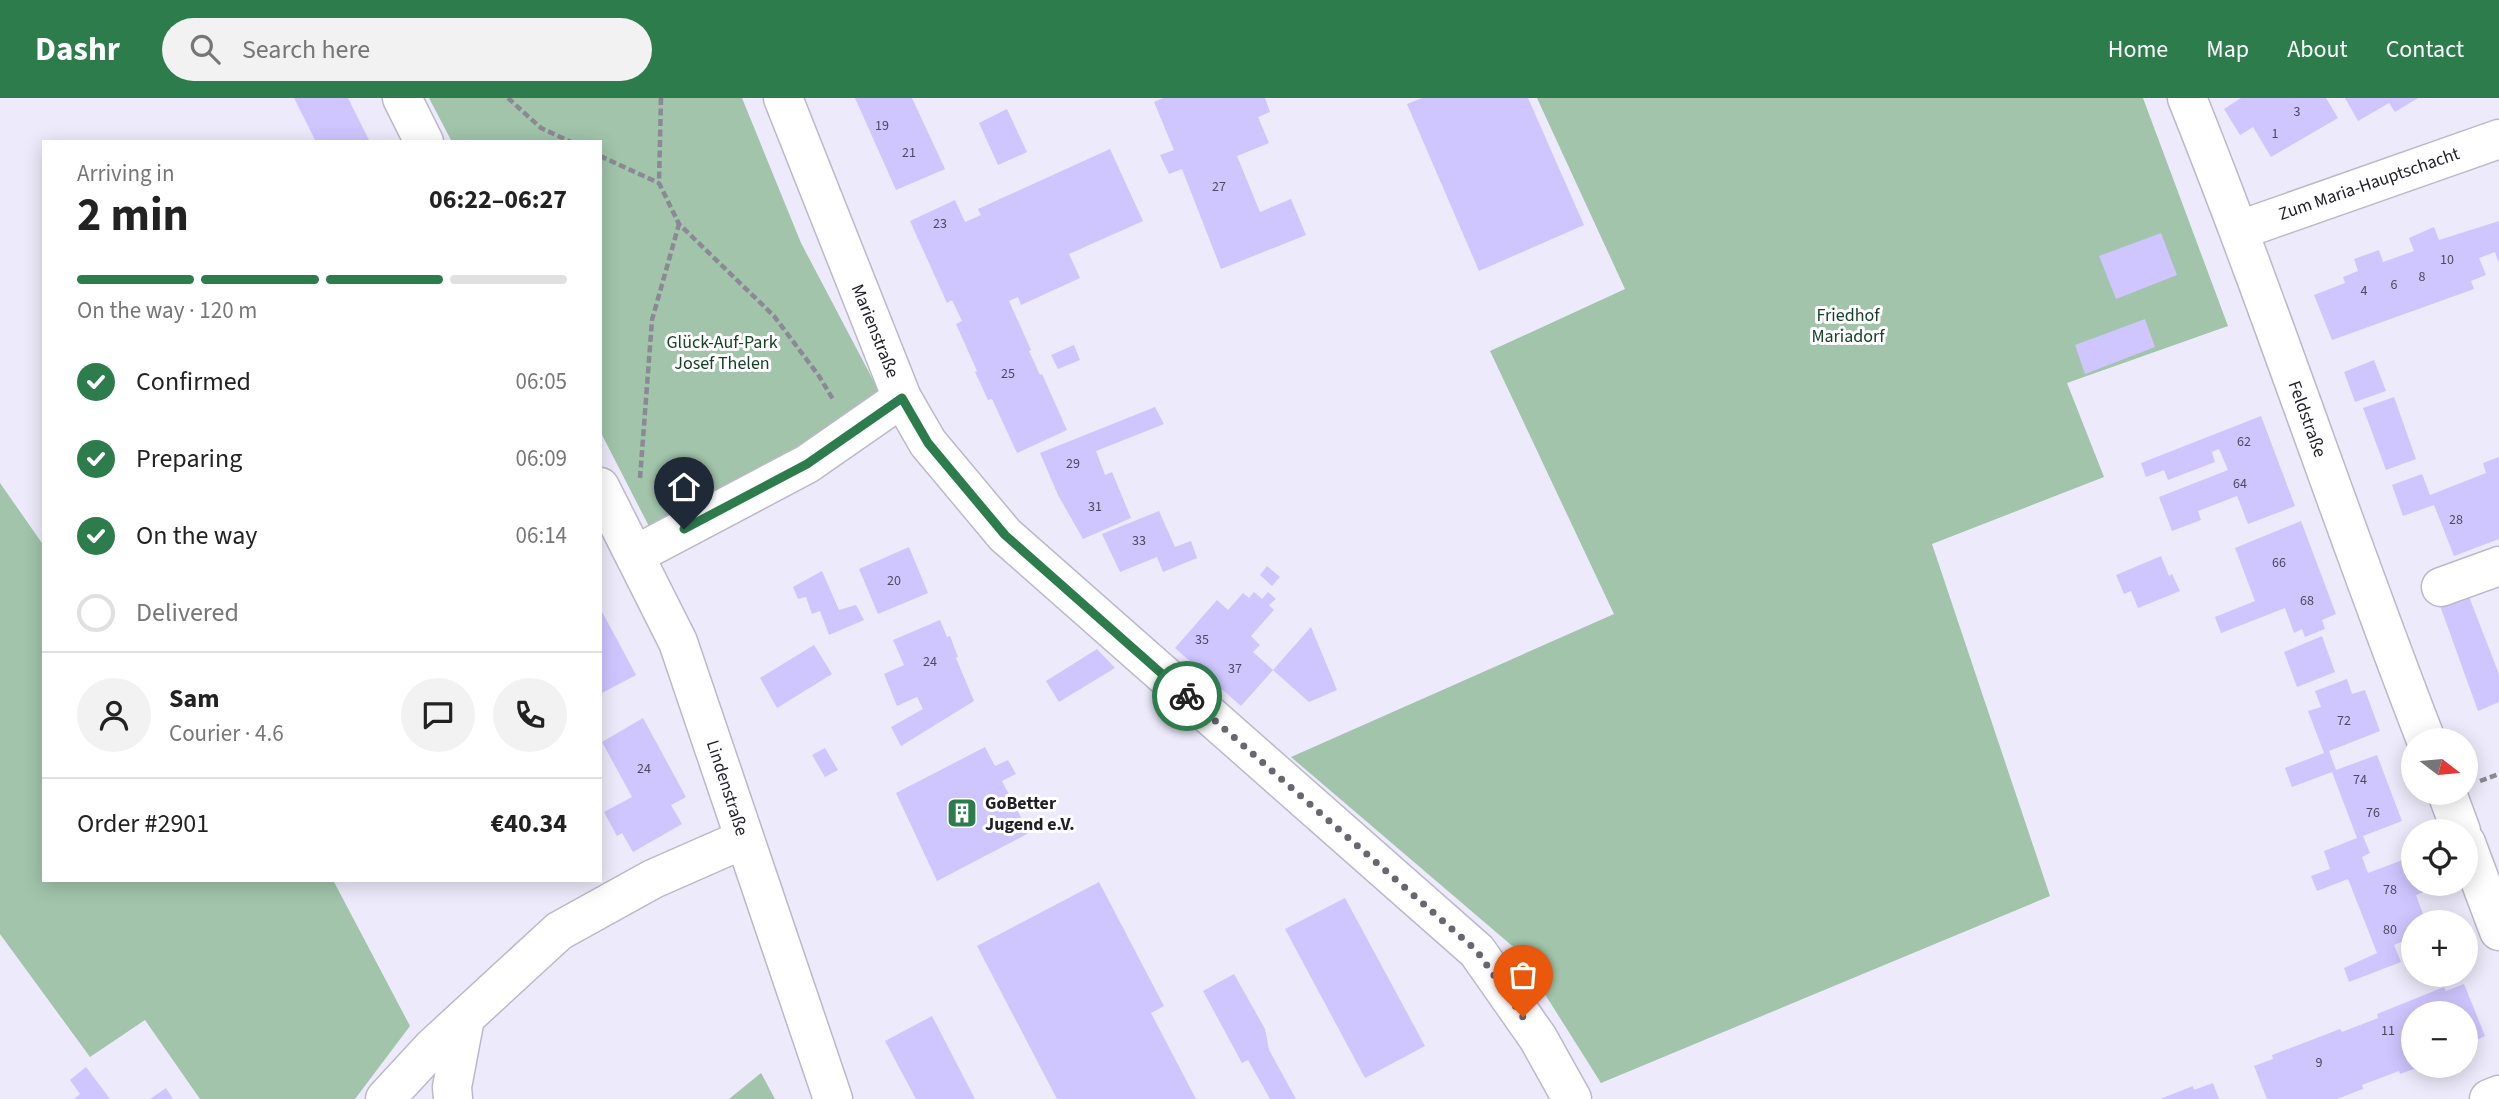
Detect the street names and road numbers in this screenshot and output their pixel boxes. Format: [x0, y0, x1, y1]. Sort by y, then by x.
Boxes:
street label: Zum Maria-Hauptschacht [2275, 141, 2463, 227]
street label: Marienstraße [845, 280, 905, 382]
street label: Feldstraße [2282, 377, 2332, 461]
street label: Lindenstraße [700, 737, 754, 839]

